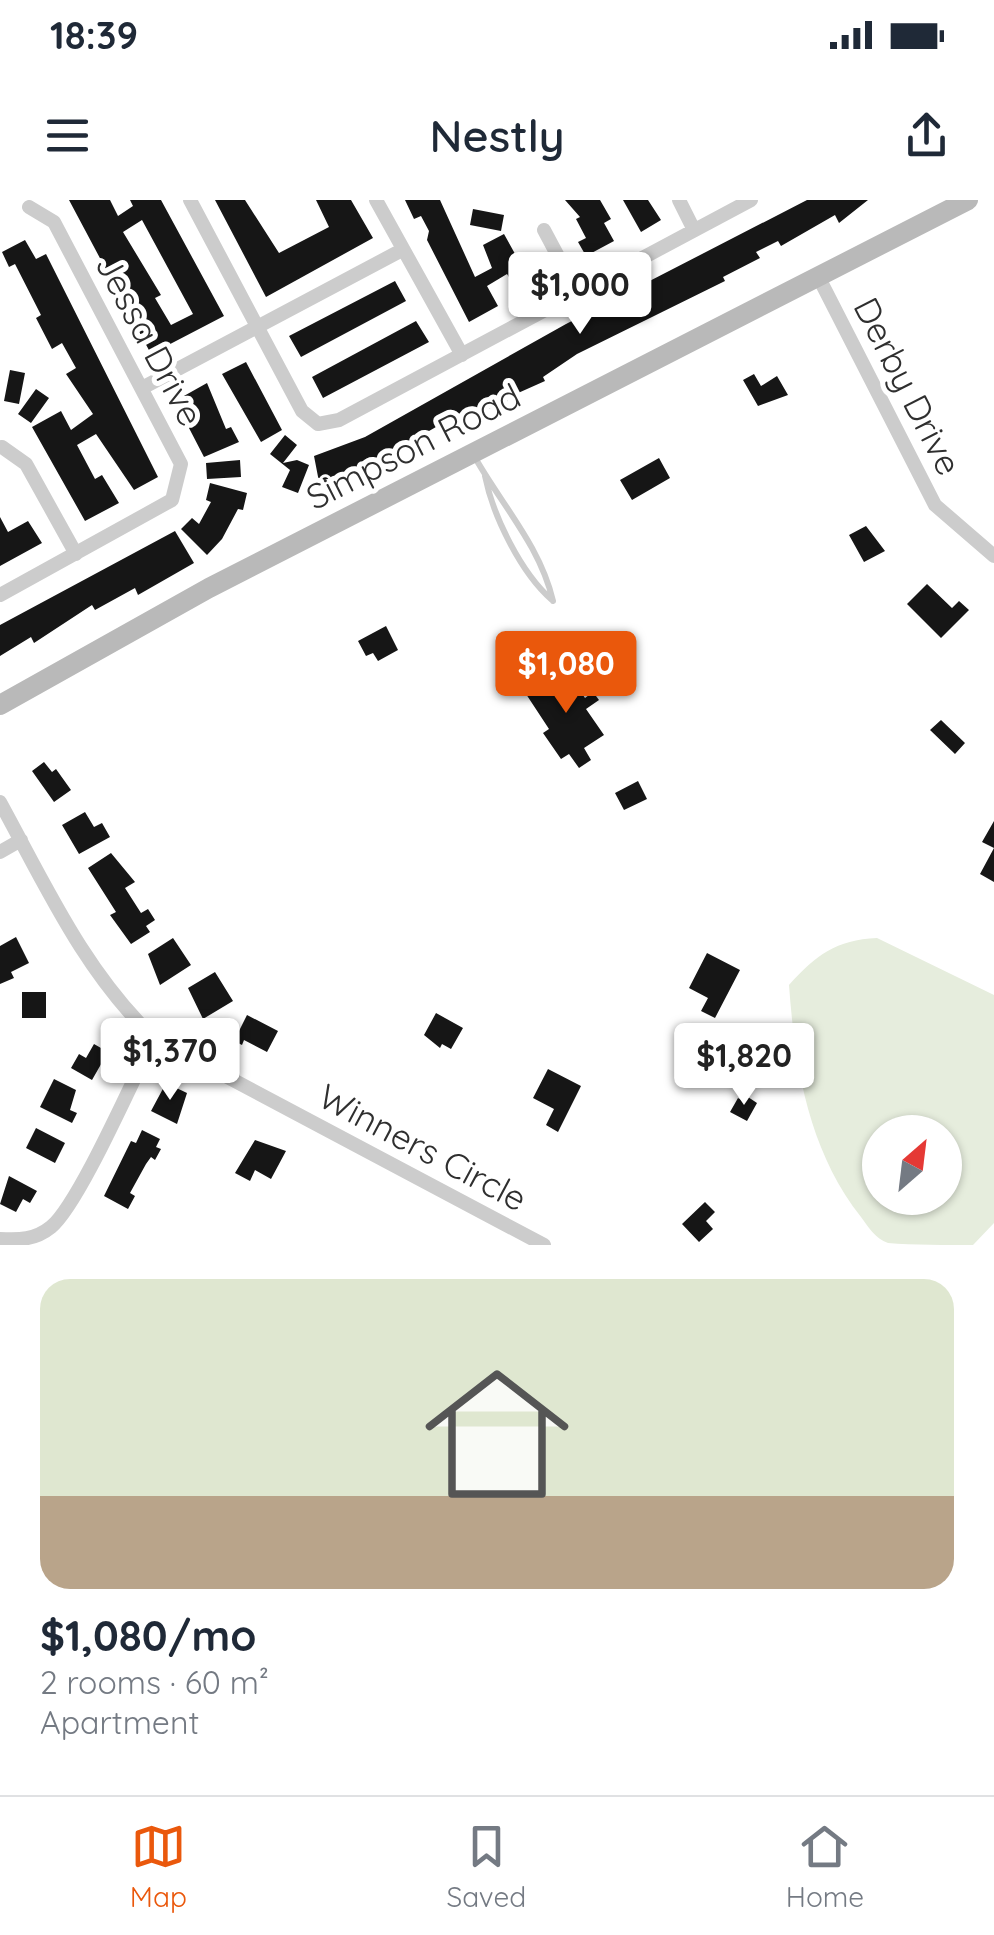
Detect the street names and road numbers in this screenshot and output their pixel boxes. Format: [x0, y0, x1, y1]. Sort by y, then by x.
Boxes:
street label: Jessa Drive [86, 247, 214, 433]
street label: Derby Drive [844, 290, 972, 482]
street label: Simpson Road [299, 373, 527, 519]
street label: Winners Circle [311, 1074, 535, 1220]

